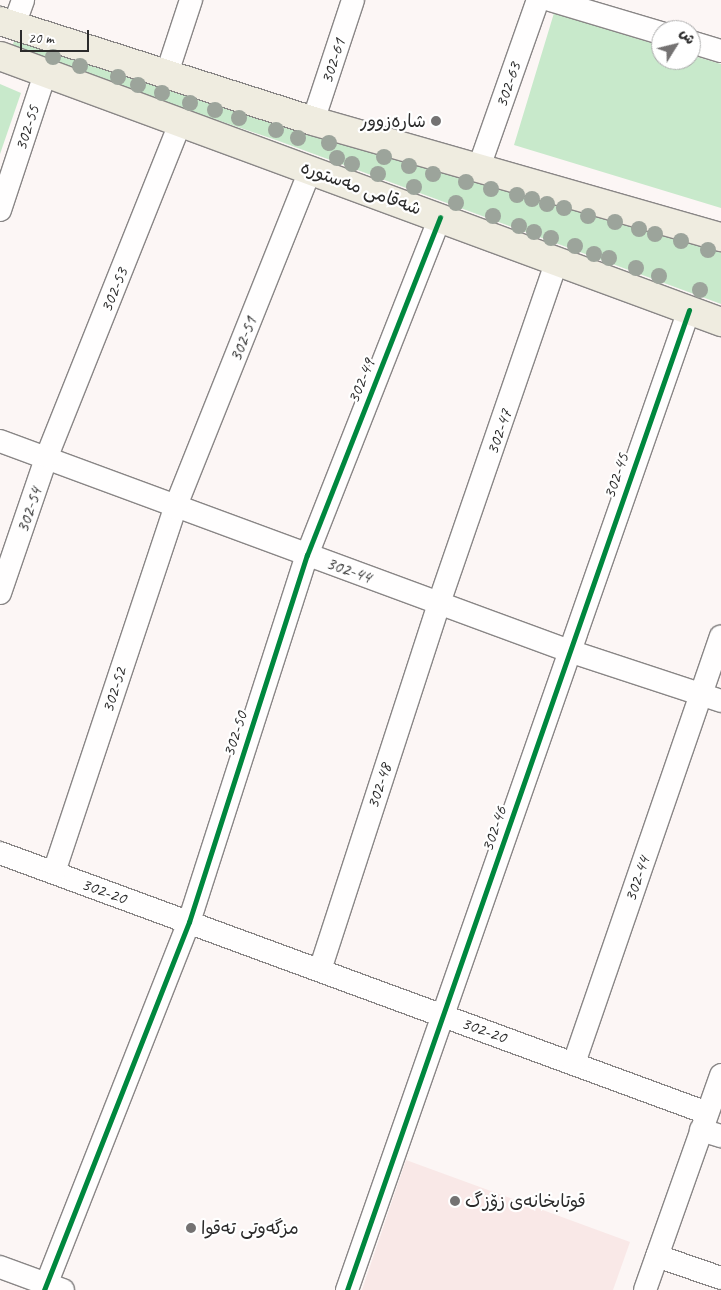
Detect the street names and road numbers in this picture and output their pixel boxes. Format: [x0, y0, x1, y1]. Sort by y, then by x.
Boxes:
street label: 302-61 [316, 36, 350, 86]
street label: 302-63 [490, 60, 526, 110]
street label: 302-55 [10, 103, 44, 153]
street label: شەقامی مەستورە [298, 156, 424, 220]
street label: 302-53 [95, 264, 133, 316]
street label: 302-51 [224, 313, 262, 365]
street label: 302-49 [342, 355, 380, 407]
street label: 302-47 [481, 407, 517, 457]
street label: 302-45 [598, 451, 634, 501]
street label: 302-54 [11, 485, 47, 535]
street label: 302-44 [324, 552, 374, 588]
street label: 302-52 [97, 665, 131, 715]
street label: 302-50 [218, 709, 252, 759]
street label: 302-48 [362, 761, 396, 811]
street label: 302-46 [476, 804, 512, 854]
street label: 302-44 [619, 854, 655, 904]
street label: 302-20 [79, 873, 129, 909]
street label: 302-20 [459, 1012, 509, 1048]

